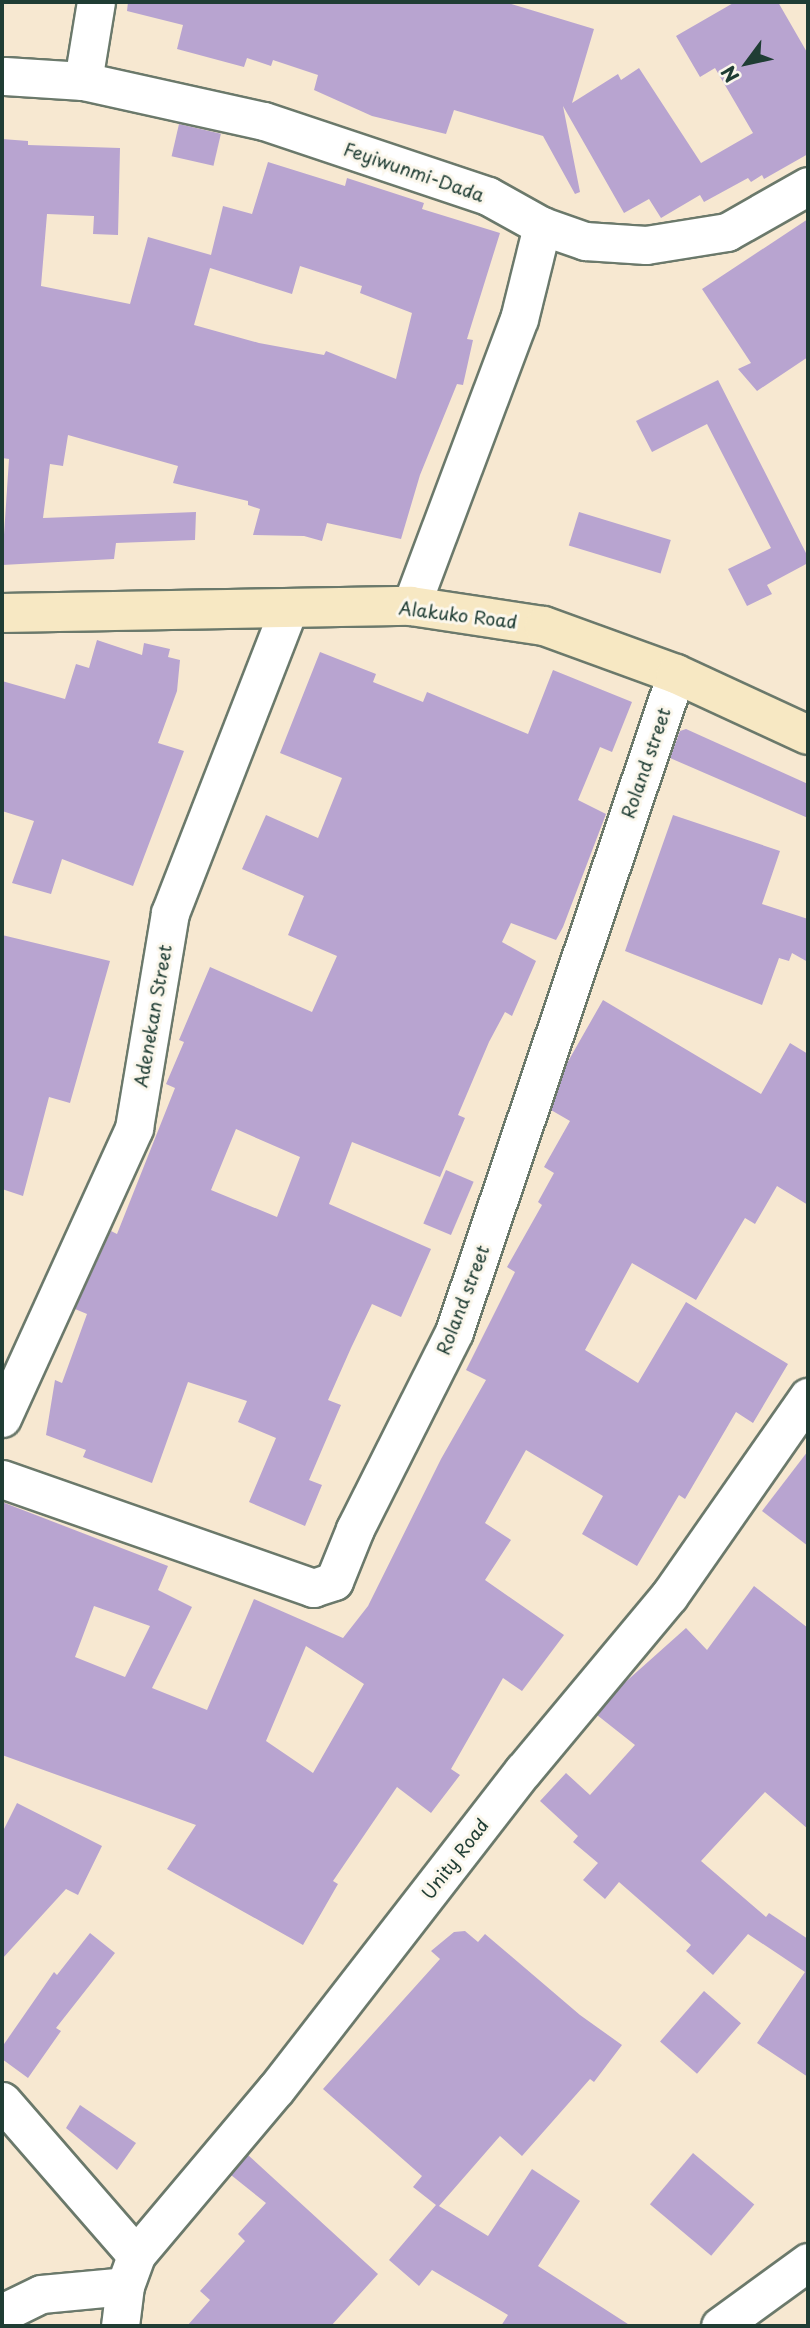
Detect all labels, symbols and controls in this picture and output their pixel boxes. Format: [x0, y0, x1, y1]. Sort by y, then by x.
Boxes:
north arrow [712, 28, 782, 98]
text: N [714, 60, 745, 88]
street label: Feyiwunmi-Dada [341, 138, 487, 206]
street label: Alakuko Road [397, 597, 519, 633]
street label: Roland street [617, 705, 675, 821]
street label: Adenekan Street [130, 942, 176, 1090]
street label: Roland street [432, 1242, 494, 1358]
street label: Unity Road [417, 1814, 493, 1904]

